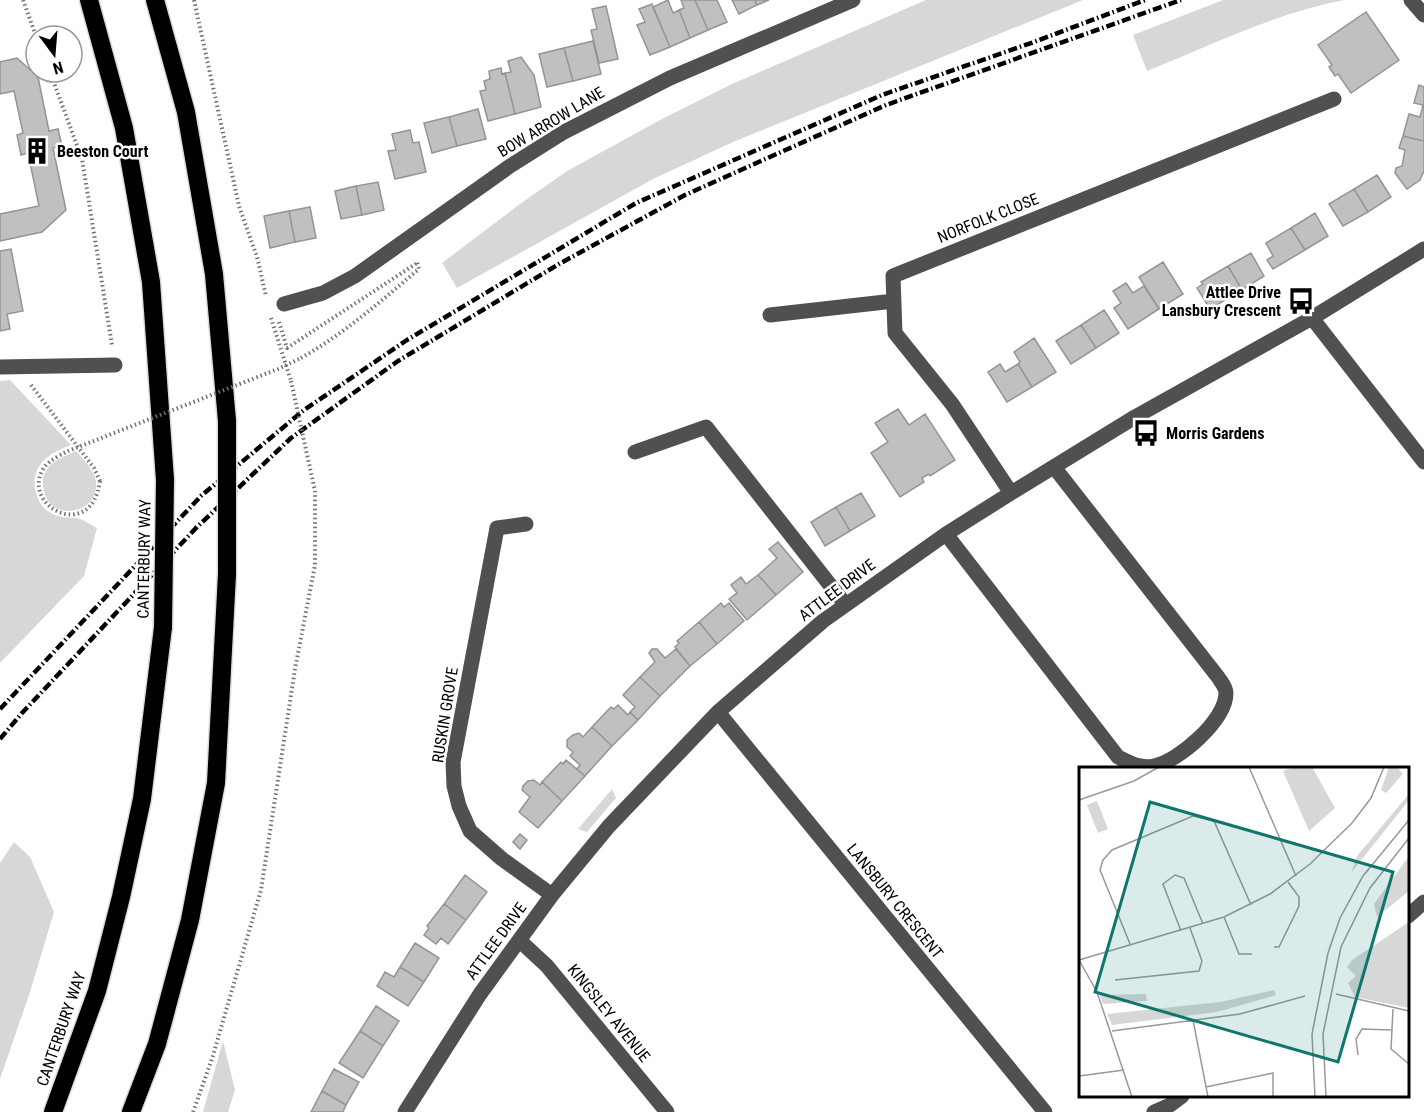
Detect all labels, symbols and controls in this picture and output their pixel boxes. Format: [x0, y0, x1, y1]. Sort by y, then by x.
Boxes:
north arrow [24, 24, 84, 84]
text: N [51, 57, 65, 78]
street label: BOW ARROW LANE [494, 83, 608, 161]
building icon: Beeston Court [22, 136, 52, 166]
place label: Beeston Court [57, 142, 148, 161]
street label: NORFOLK CLOSE [935, 189, 1041, 247]
place label: Attlee Drive Lansbury Crescent [1162, 283, 1281, 320]
bus stop icon: Attlee Drive Lansbury Crescent [1286, 286, 1316, 316]
bus stop icon: Morris Gardens [1131, 418, 1161, 448]
place label: Morris Gardens [1166, 424, 1264, 443]
street label: CANTERBURY WAY [133, 499, 155, 619]
street label: ATTLEE DRIVE [795, 555, 879, 625]
street label: RUSKIN GROVE [428, 666, 462, 764]
inset map [1079, 767, 1409, 1097]
street label: LANSBURY CRESCENT [843, 840, 947, 962]
street label: ATTLEE DRIVE [462, 899, 530, 983]
street label: KINGSLEY AVENUE [564, 960, 654, 1066]
street label: CANTERBURY WAY [33, 969, 90, 1089]

